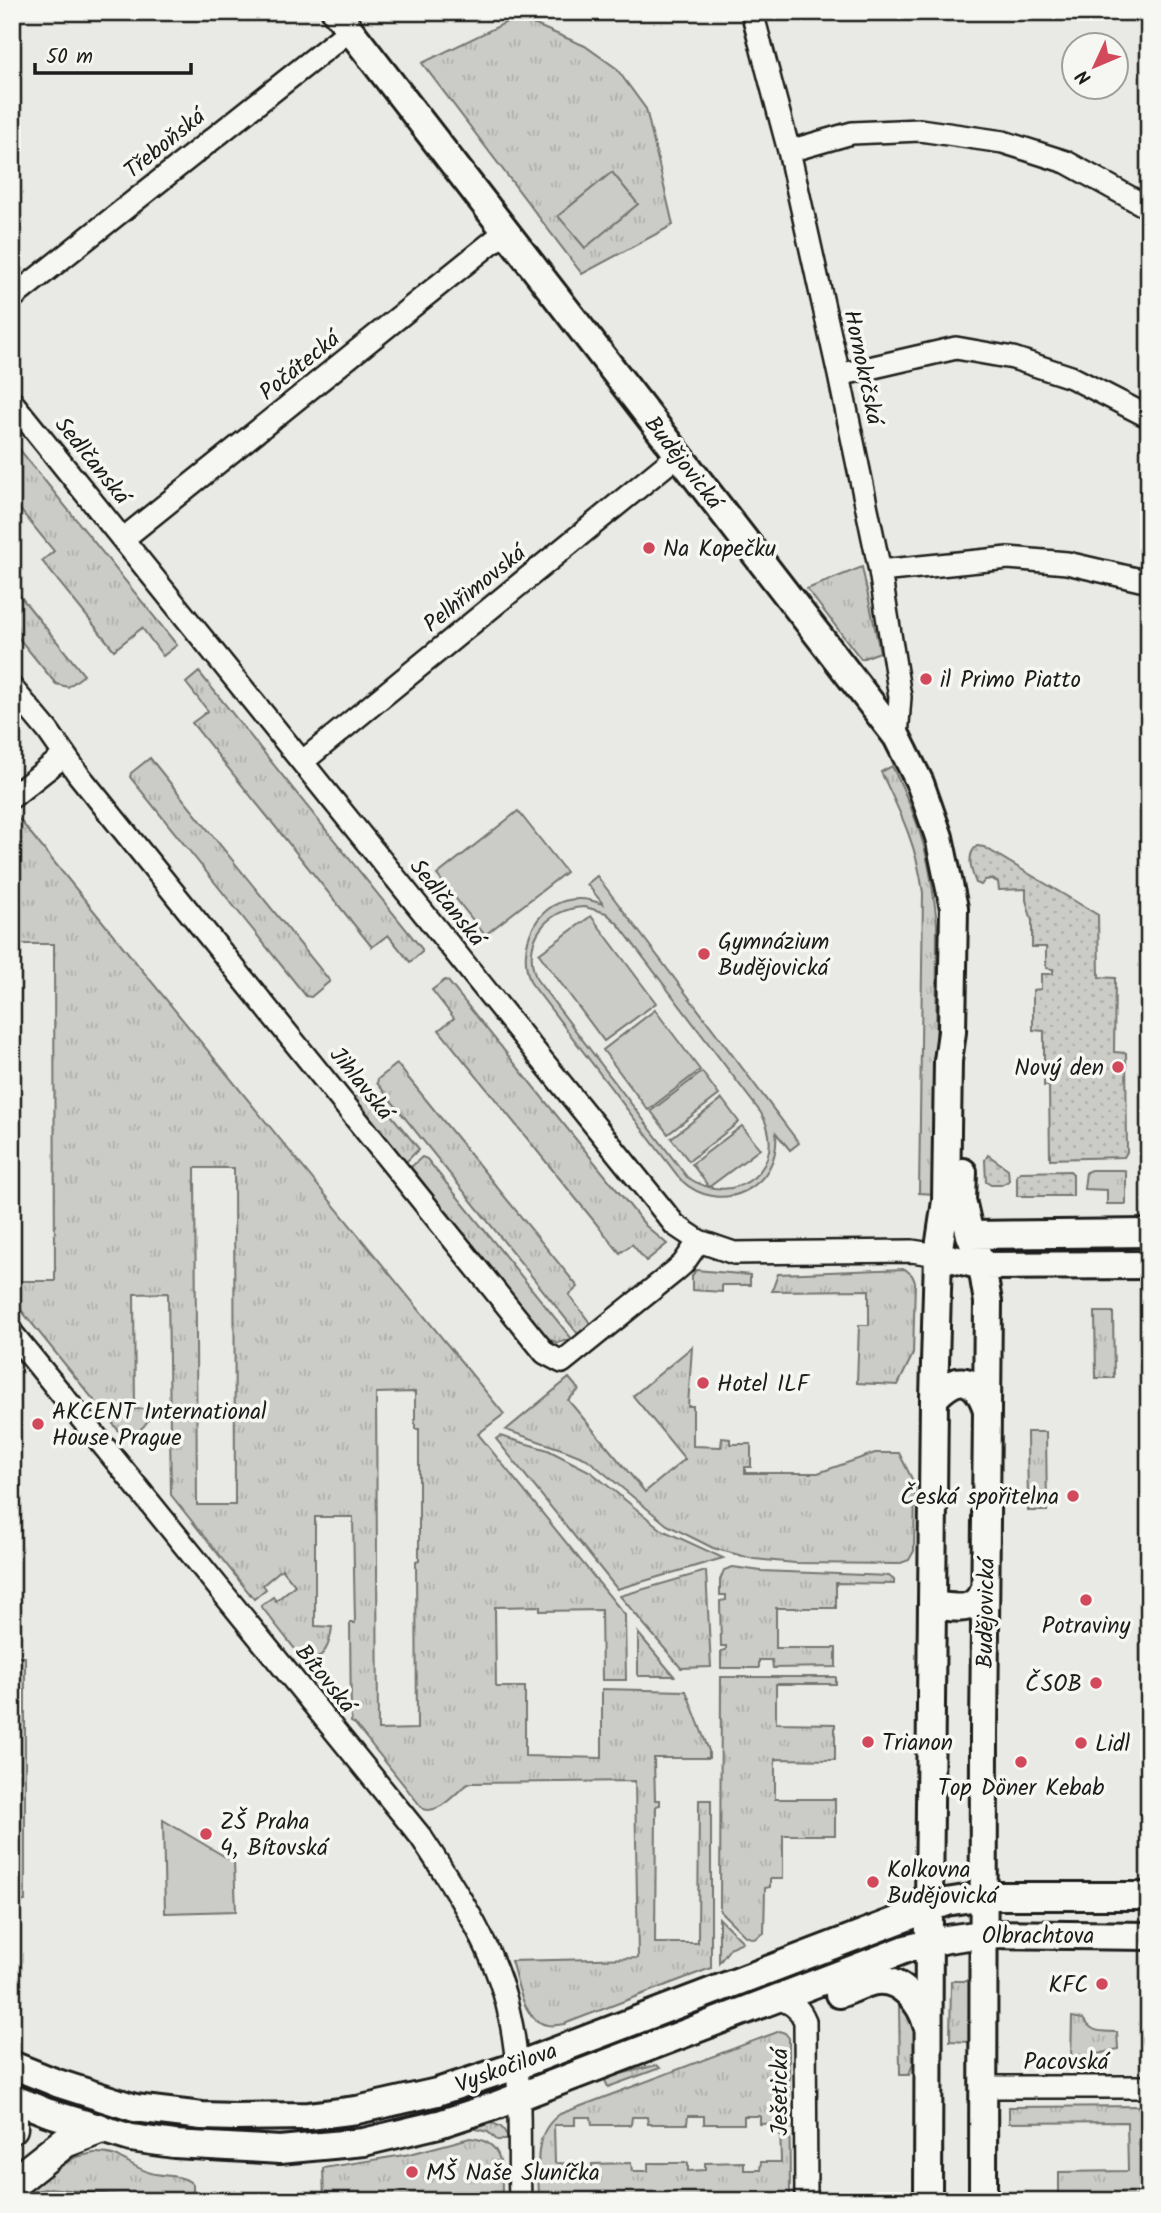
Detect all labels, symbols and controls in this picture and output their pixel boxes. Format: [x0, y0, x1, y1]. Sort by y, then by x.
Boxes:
scale bar [35, 32, 191, 76]
north arrow [1060, 32, 1130, 102]
text: 50 m [46, 41, 93, 74]
text: N [1069, 62, 1099, 91]
street label: Třeboňská [117, 99, 216, 189]
street label: Hornokrčská [832, 307, 892, 430]
street label: Počátecká [252, 321, 350, 410]
street label: Sedlčanská [45, 409, 140, 515]
street label: Budějovická [634, 409, 732, 520]
place label: Na Kopečku [663, 532, 776, 568]
street label: Pelhřimovská [416, 535, 536, 642]
marker: Na Kopečku [641, 540, 657, 556]
place label: il Primo Piatto [940, 663, 1081, 699]
marker: il Primo Piatto [918, 671, 934, 687]
street label: Sedlčanská [400, 851, 495, 957]
place label: Gymnázium Budějovická [718, 925, 831, 987]
marker: Gymnázium Budějovická [696, 946, 712, 962]
street label: Jihlavská [319, 1039, 403, 1131]
place label: Nový den [1014, 1051, 1104, 1087]
marker: Nový den [1110, 1059, 1126, 1075]
place label: Hotel ILF [717, 1367, 811, 1403]
marker: Hotel ILF [695, 1375, 711, 1391]
place label: AKCENT International House Prague [52, 1395, 267, 1457]
marker: AKCENT International House Prague [30, 1416, 46, 1432]
place label: Česká spořitelna [900, 1480, 1059, 1516]
marker: Česká spořitelna [1065, 1488, 1081, 1504]
street label: Budějovická [968, 1555, 1006, 1669]
marker: Potraviny [1078, 1592, 1094, 1608]
place label: Potraviny [1042, 1609, 1130, 1645]
street label: Bítovská [285, 1637, 365, 1724]
place label: ČSOB [1025, 1667, 1082, 1703]
marker: ČSOB [1088, 1675, 1104, 1691]
place label: Trianon [882, 1726, 953, 1762]
place label: Lidl [1095, 1727, 1131, 1763]
marker: Trianon [860, 1734, 876, 1750]
marker: Lidl [1073, 1735, 1089, 1751]
marker: Top Döner Kebab [1013, 1754, 1029, 1770]
place label: Top Döner Kebab [938, 1771, 1104, 1807]
place label: ZŠ Praha 4, Bítovská [220, 1805, 330, 1867]
marker: ZŠ Praha 4, Bítovská [198, 1826, 214, 1842]
place label: Kolkovna Budějovická [887, 1853, 1000, 1915]
marker: Kolkovna Budějovická [865, 1874, 881, 1890]
street label: Olbrachtova [982, 1919, 1094, 1955]
place label: KFC [1049, 1968, 1088, 2004]
marker: KFC [1094, 1976, 1110, 1992]
street label: Vyskočilova [451, 2034, 563, 2104]
street label: Pacovská [1023, 2045, 1111, 2081]
street label: Ješetická [763, 2046, 799, 2136]
place label: MŠ Naše Sluníčka [426, 2156, 600, 2192]
marker: MŠ Naše Sluníčka [404, 2164, 420, 2180]

